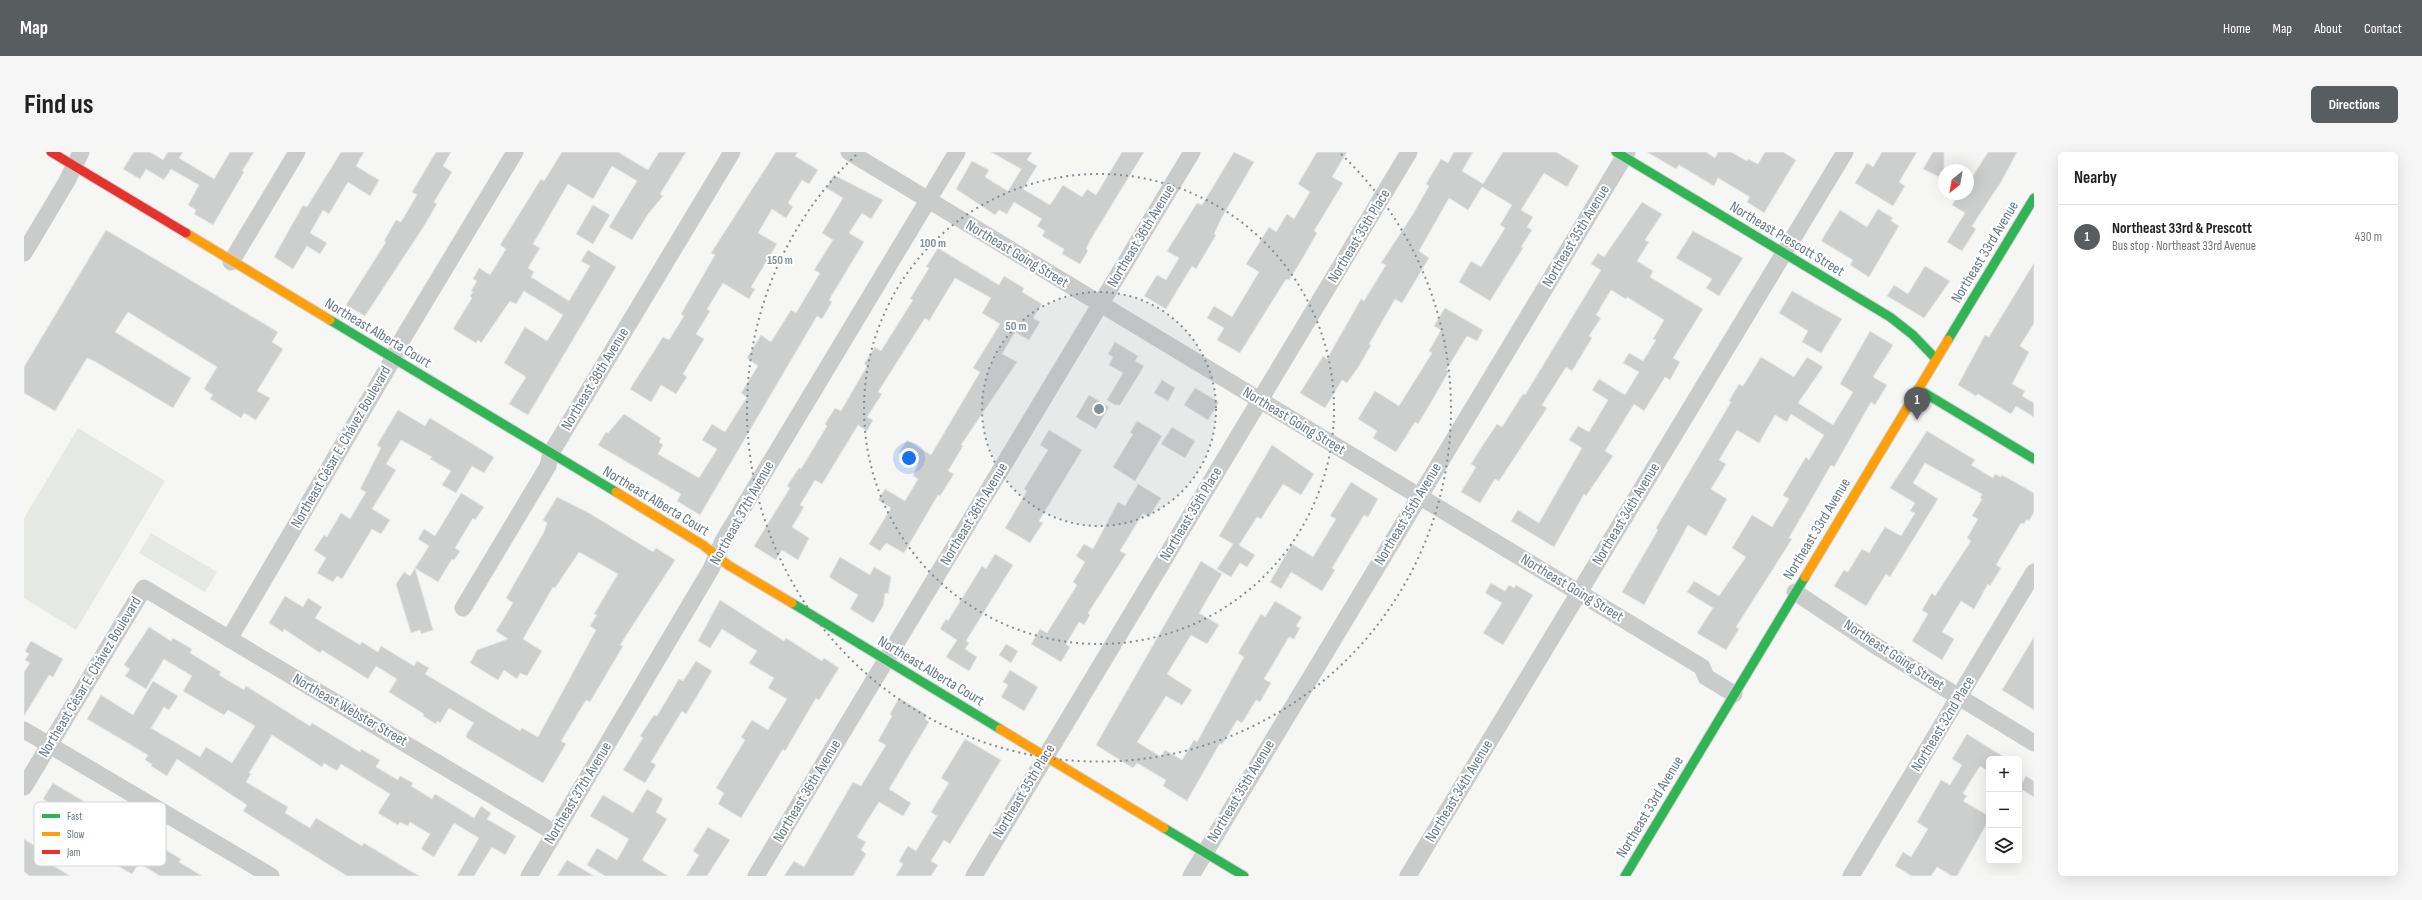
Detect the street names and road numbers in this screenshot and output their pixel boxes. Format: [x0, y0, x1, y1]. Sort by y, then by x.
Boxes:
street label: Northeast 36th Avenue [1103, 181, 1179, 291]
street label: Northeast 35th Avenue [1538, 181, 1614, 291]
street label: Northeast 35th Place [1324, 186, 1394, 286]
street label: Northeast Prescott Street [1726, 197, 1848, 281]
street label: Northeast 33rd Avenue [1947, 198, 2023, 306]
street label: Northeast Going Street [962, 216, 1072, 292]
street label: Northeast Alberta Court [321, 294, 435, 373]
street label: Northeast 38th Avenue [557, 324, 633, 434]
street label: Northeast César E. Chávez Boulevard [287, 362, 395, 532]
street label: Northeast Going Street [1239, 383, 1349, 459]
street label: Northeast 37th Avenue [706, 458, 778, 568]
street label: Northeast 36th Avenue [936, 459, 1012, 569]
street label: Northeast 35th Avenue [1370, 459, 1446, 569]
street label: Northeast 34th Avenue [1588, 459, 1664, 569]
street label: Northeast Alberta Court [599, 462, 713, 541]
street label: Northeast 35th Place [1156, 464, 1226, 564]
street label: Northeast 33rd Avenue [1779, 475, 1855, 583]
street label: Northeast Going Street [1517, 550, 1627, 626]
street label: Northeast César E. Chávez Boulevard [34, 593, 146, 761]
street label: Northeast Going Street [1840, 615, 1948, 695]
street label: Northeast Alberta Court [874, 632, 988, 711]
street label: Northeast Webster Street [289, 669, 411, 751]
street label: Northeast 32nd Place [1907, 673, 1979, 775]
street label: Northeast 36th Avenue [769, 736, 845, 846]
street label: Northeast 35th Avenue [1203, 736, 1279, 846]
street label: Northeast 34th Avenue [1421, 736, 1497, 846]
street label: Northeast 37th Avenue [540, 738, 616, 848]
street label: Northeast 35th Place [989, 741, 1059, 841]
street label: Northeast 33rd Avenue [1612, 753, 1688, 861]

